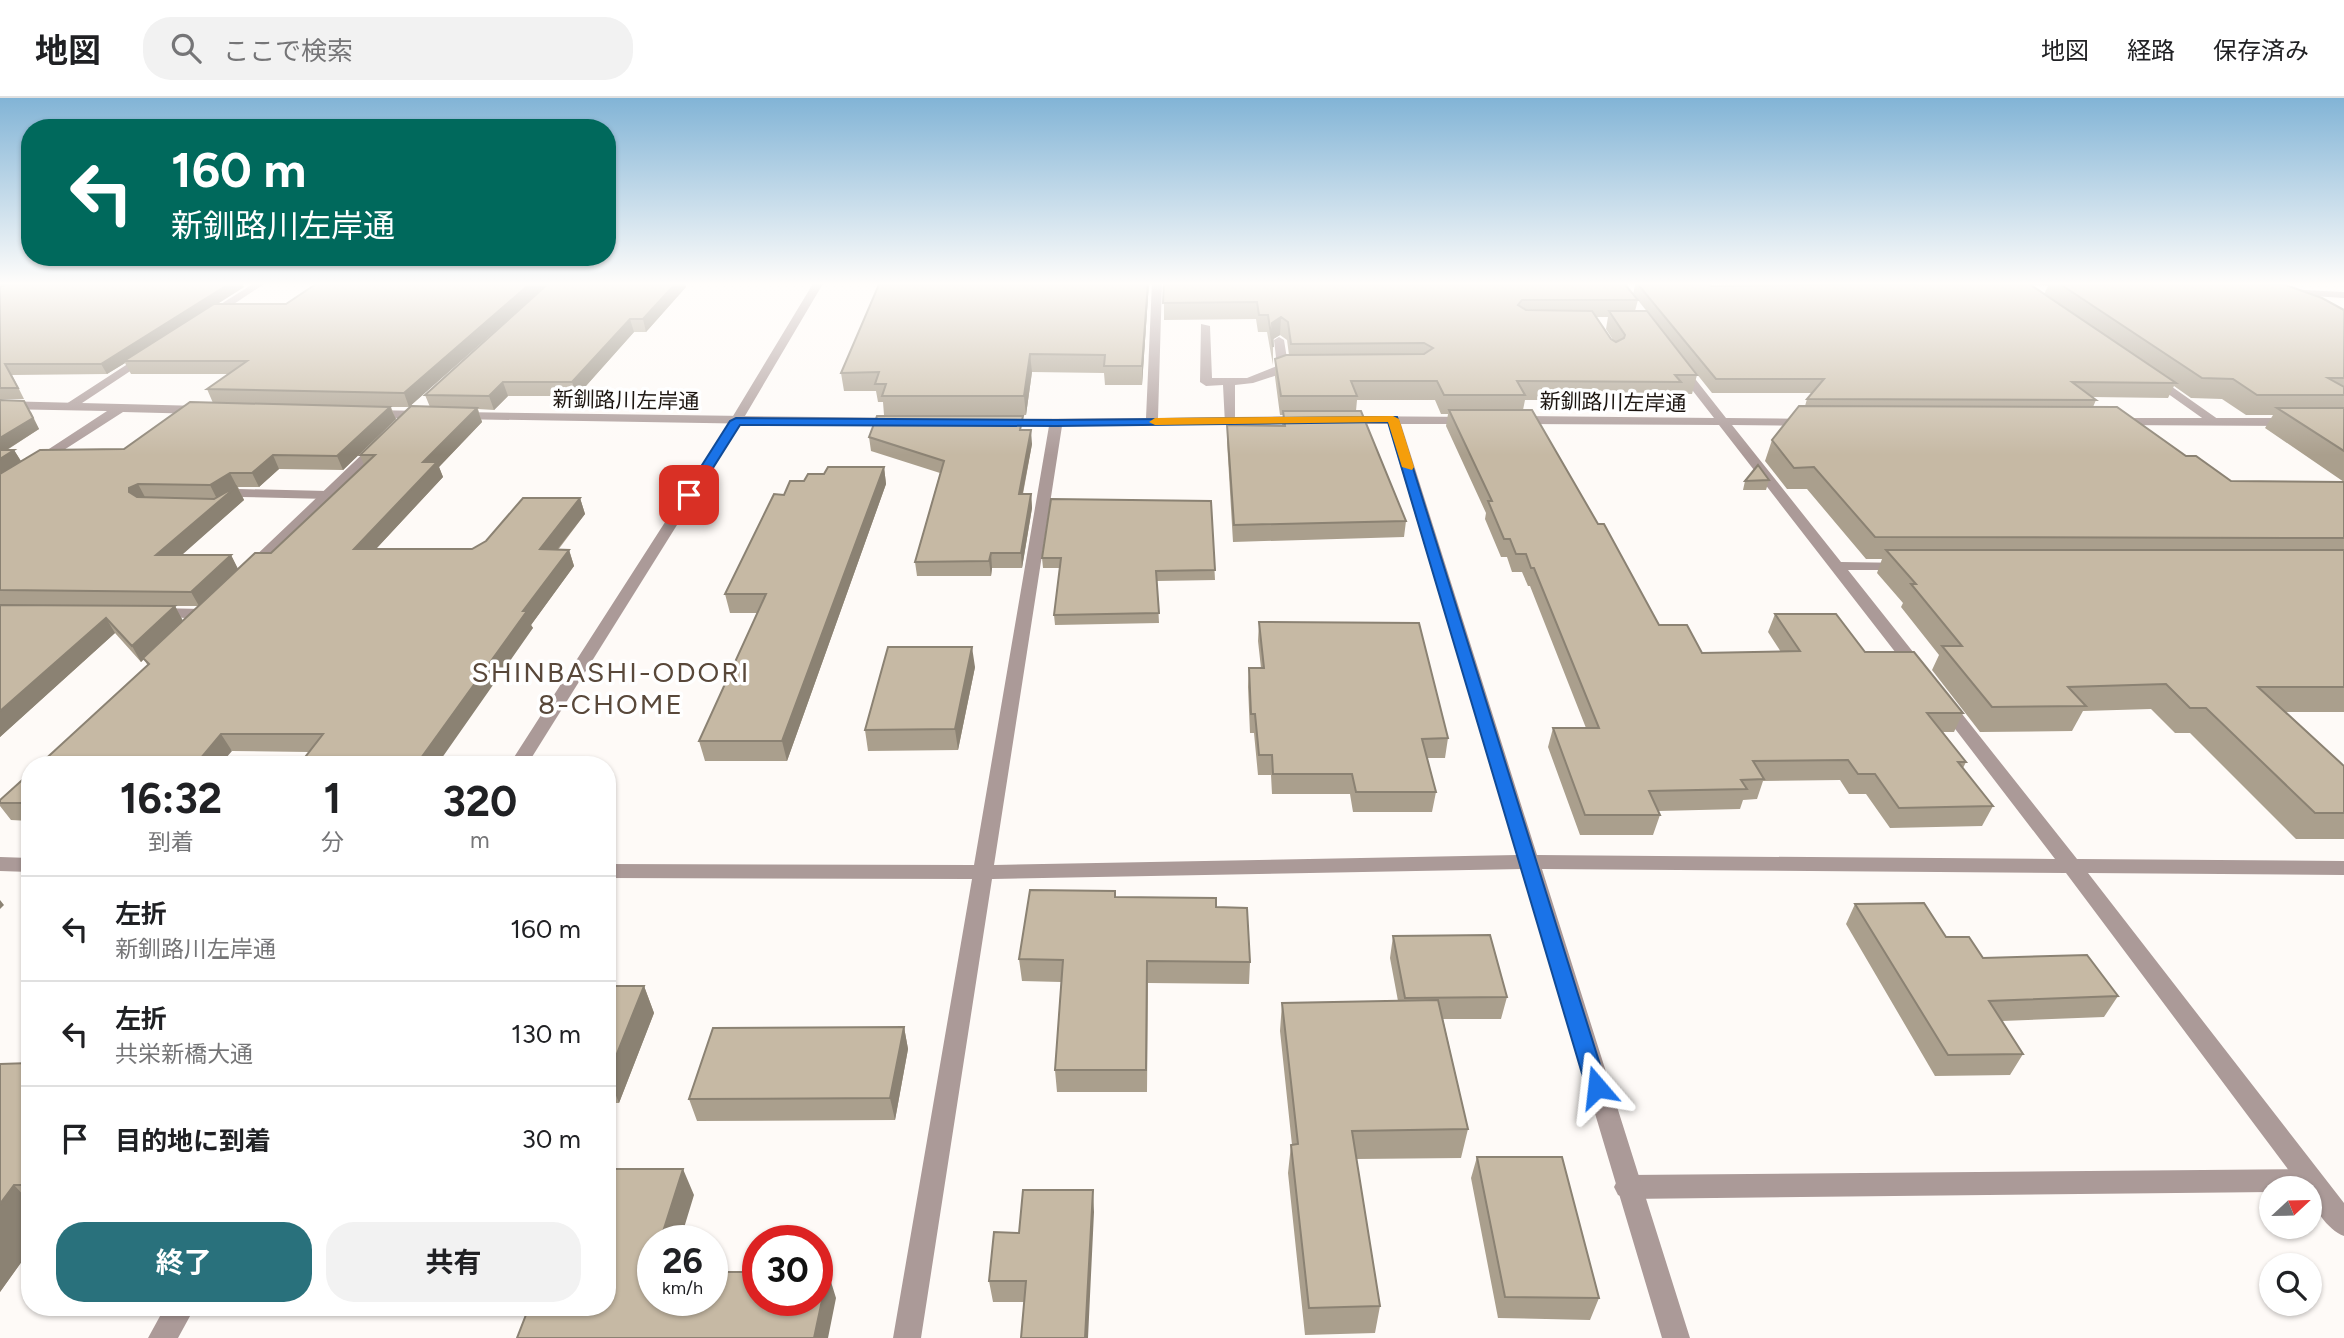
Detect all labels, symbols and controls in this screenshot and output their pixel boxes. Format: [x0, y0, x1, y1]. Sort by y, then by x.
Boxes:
search box [143, 17, 633, 80]
icon: search [167, 29, 205, 67]
text: 地図 [35, 31, 101, 70]
text: ここで検索 [223, 35, 353, 67]
text: 地図 [2041, 36, 2089, 65]
text: 経路 [2127, 36, 2175, 65]
text: 保存済み [2213, 36, 2309, 65]
text: 160 m [171, 140, 306, 199]
icon: left [56, 147, 147, 238]
text: 新釧路川左岸通 [171, 207, 395, 245]
street label: 新釧路川左岸通 [552, 386, 700, 414]
street label: 新釧路川左岸通 [1539, 388, 1687, 416]
pin [659, 465, 719, 525]
icon: arrive [670, 476, 708, 514]
district label: SHINBASHI-ODORI 8-CHOME [472, 655, 750, 721]
text: 16:32 [120, 773, 222, 824]
text: 1 [323, 773, 341, 824]
text: 320 [442, 776, 517, 827]
text: m [470, 826, 490, 854]
text: 到着 [148, 828, 194, 856]
text: 分 [321, 828, 344, 856]
text: 左折 [115, 898, 167, 930]
icon: left [56, 910, 94, 948]
text: 160 m [510, 913, 581, 945]
text: 新釧路川左岸通 [115, 935, 276, 963]
text: 左折 [115, 1003, 167, 1035]
icon: left [56, 1015, 94, 1053]
text: 130 m [511, 1018, 581, 1050]
text: 共栄新橋大通 [115, 1040, 253, 1068]
position arrow [1560, 1050, 1634, 1124]
icon: arrive [56, 1120, 94, 1158]
text: 30 m [522, 1123, 581, 1155]
text: 目的地に到着 [115, 1125, 271, 1157]
north arrow [2259, 1176, 2322, 1239]
map controls [2259, 1176, 2322, 1316]
button: 終了 [56, 1222, 312, 1302]
button: 共有 [326, 1222, 581, 1302]
speed limit sign: 30 [742, 1225, 833, 1316]
text: 26 [662, 1240, 703, 1282]
button: search [2259, 1253, 2322, 1316]
text: km/h [662, 1277, 703, 1299]

